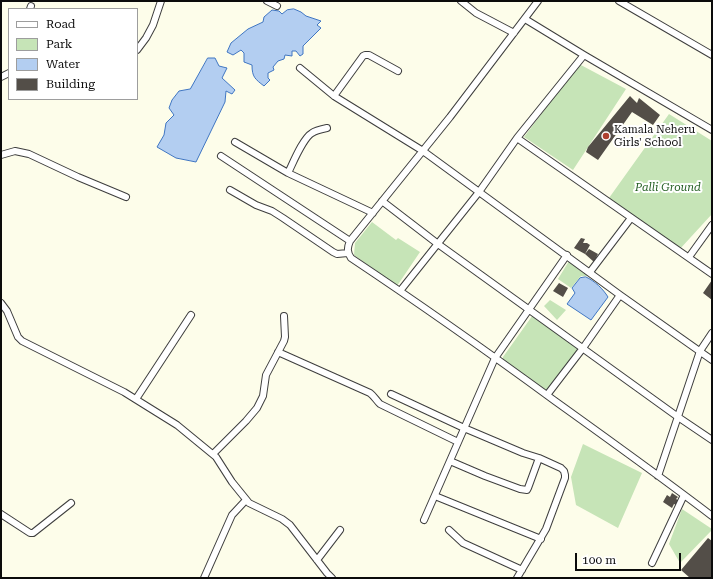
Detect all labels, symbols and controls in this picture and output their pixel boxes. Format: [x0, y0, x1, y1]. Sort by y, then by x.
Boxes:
legend [8, 8, 138, 100]
text: Road [46, 17, 75, 31]
text: Park [46, 37, 72, 51]
text: Water [46, 57, 80, 71]
text: Building [46, 77, 95, 91]
place label: Kamala Neheru Girls' School [614, 123, 695, 149]
marker: Kamala Neheru Girls' School [601, 131, 611, 141]
park label: Palli Ground [635, 181, 701, 195]
scale bar [577, 545, 683, 571]
text: 100 m [582, 553, 616, 567]

